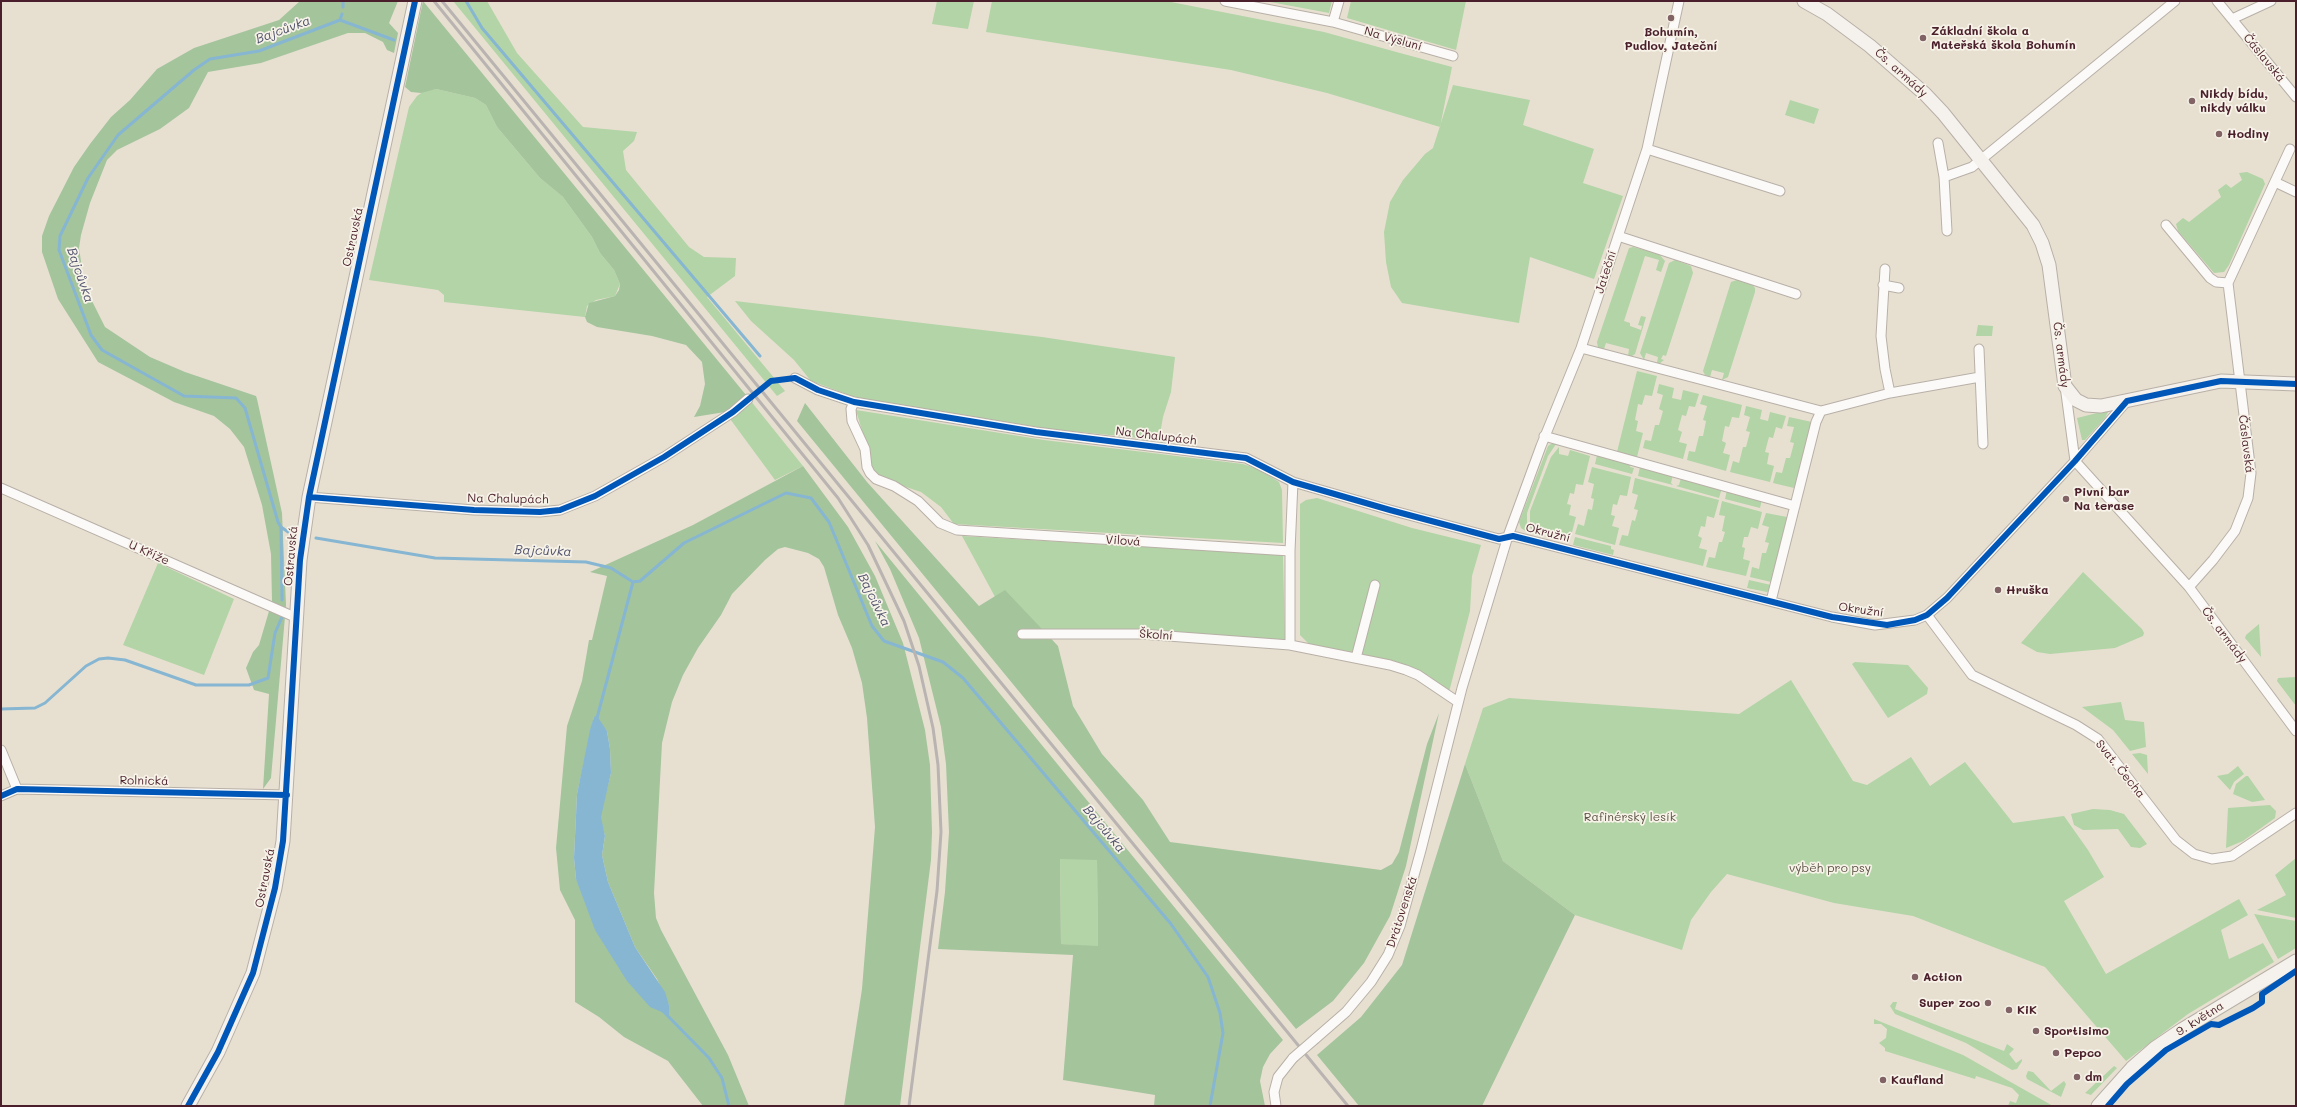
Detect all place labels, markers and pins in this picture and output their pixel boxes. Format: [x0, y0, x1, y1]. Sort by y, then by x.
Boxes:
marker: Bohumín, Pudlov, Jateční [1666, 13, 1676, 23]
place label: Základní škola a Mateřská škola Bohumín [1931, 24, 2076, 52]
place label: Bohumín, Pudlov, Jateční [1625, 25, 1717, 53]
marker: Základní škola a Mateřská škola Bohumín [1918, 33, 1928, 43]
place label: Nikdy bídu, nikdy válku [2200, 87, 2268, 115]
marker: Nikdy bídu, nikdy válku [2187, 96, 2197, 106]
place label: Hodiny [2227, 127, 2269, 141]
marker: Hodiny [2214, 129, 2224, 139]
place label: Pivní bar Na terase [2074, 485, 2134, 513]
marker: Pivní bar Na terase [2061, 494, 2071, 504]
place label: Hruška [2006, 583, 2049, 597]
marker: Hruška [1993, 585, 2003, 595]
place label: Action [1923, 970, 1962, 984]
marker: Action [1910, 972, 1920, 982]
place label: Super zoo [1919, 996, 1980, 1010]
marker: Super zoo [1983, 998, 1993, 1008]
place label: KiK [2017, 1003, 2037, 1017]
marker: KiK [2004, 1005, 2014, 1015]
place label: Sportisimo [2044, 1024, 2109, 1038]
marker: Sportisimo [2031, 1026, 2041, 1036]
place label: Pepco [2064, 1046, 2101, 1060]
marker: Pepco [2051, 1048, 2061, 1058]
place label: dm [2085, 1070, 2102, 1084]
marker: dm [2072, 1072, 2082, 1082]
place label: Kaufland [1891, 1073, 1943, 1087]
marker: Kaufland [1878, 1075, 1888, 1085]

